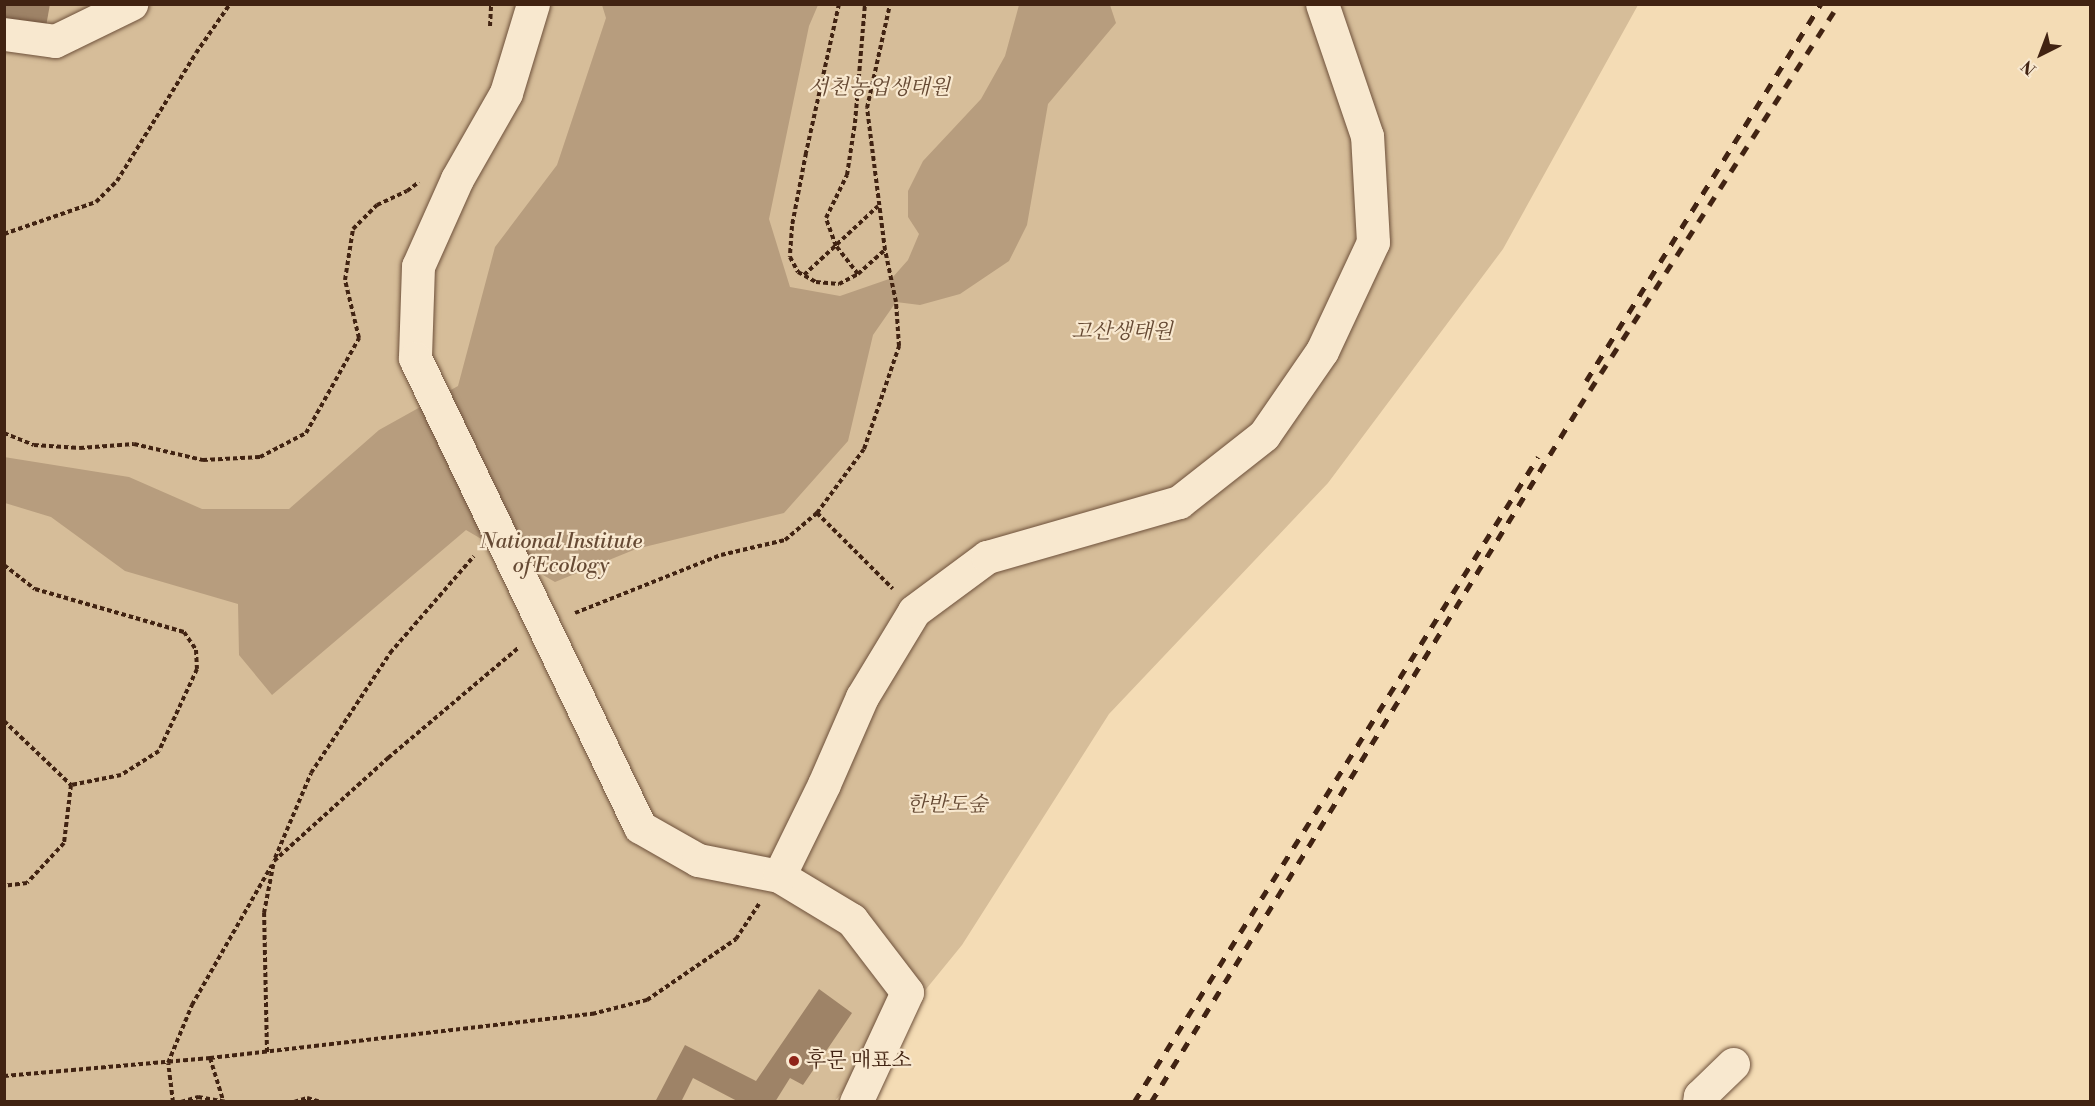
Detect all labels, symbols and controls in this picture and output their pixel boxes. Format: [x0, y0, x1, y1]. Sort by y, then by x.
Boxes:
north arrow [2011, 24, 2071, 84]
text: N [2018, 56, 2040, 79]
park label: 서천농업생태원 [808, 75, 950, 101]
park label: 고산생태원 [1071, 319, 1173, 345]
park label: National Institute of Ecology [480, 529, 642, 579]
park label: 한반도숲 [906, 792, 988, 818]
place label: 후문 매표소 [806, 1048, 912, 1074]
marker: 후문 매표소 [787, 1054, 801, 1068]

